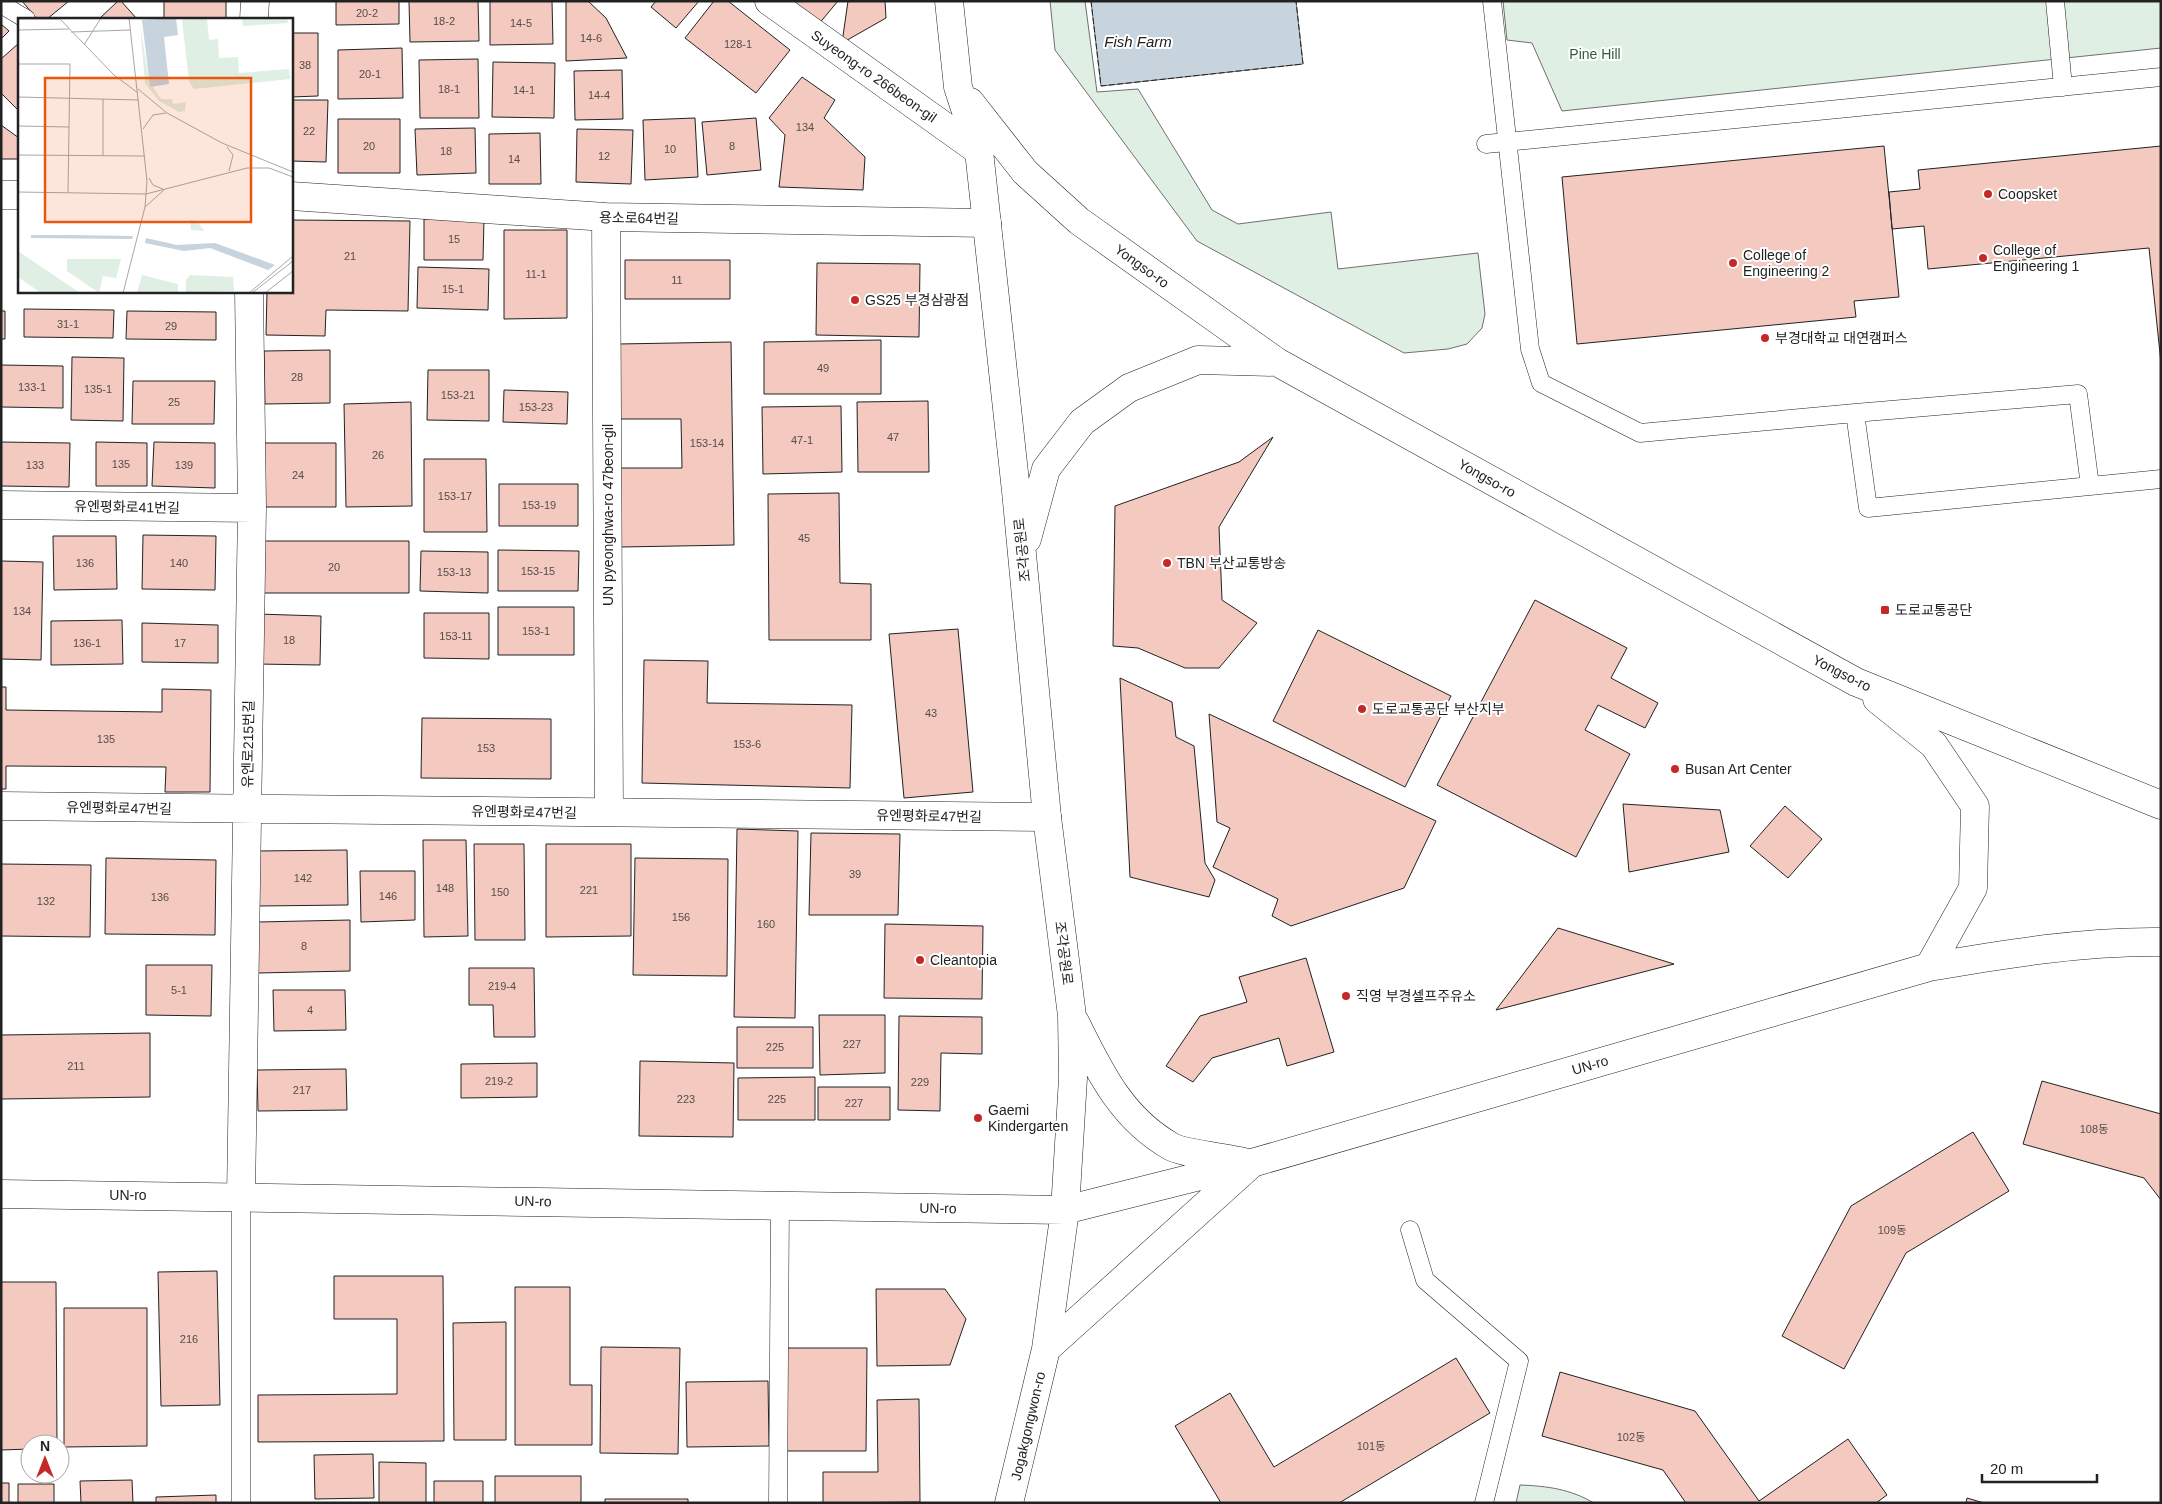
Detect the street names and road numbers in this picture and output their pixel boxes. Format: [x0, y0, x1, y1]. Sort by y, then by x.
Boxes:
street label: Suyeong-ro 266beon-gil [808, 27, 940, 125]
street label: 용소로64번길 [599, 209, 679, 227]
street label: Yongso-ro [1112, 241, 1172, 291]
street label: UN pyeonghwa-ro 47beon-gil [600, 424, 616, 606]
street label: Yongso-ro [1455, 456, 1519, 500]
street label: 유엔평화로41번길 [74, 498, 180, 516]
street label: 조각공원로 [1011, 517, 1033, 583]
street label: Yongso-ro [1810, 652, 1874, 695]
street label: 유엔로215번길 [239, 700, 257, 788]
street label: 유엔평화로47번길 [66, 799, 172, 817]
street label: 유엔평화로47번길 [471, 803, 577, 821]
street label: 유엔평화로47번길 [876, 807, 982, 825]
street label: 조각공원로 [1052, 920, 1076, 986]
street label: UN-ro [1570, 1052, 1610, 1078]
street label: UN-ro [109, 1187, 147, 1203]
street label: UN-ro [514, 1193, 552, 1209]
street label: UN-ro [919, 1200, 957, 1216]
street label: Jogakgongwon-ro [1008, 1370, 1048, 1482]

